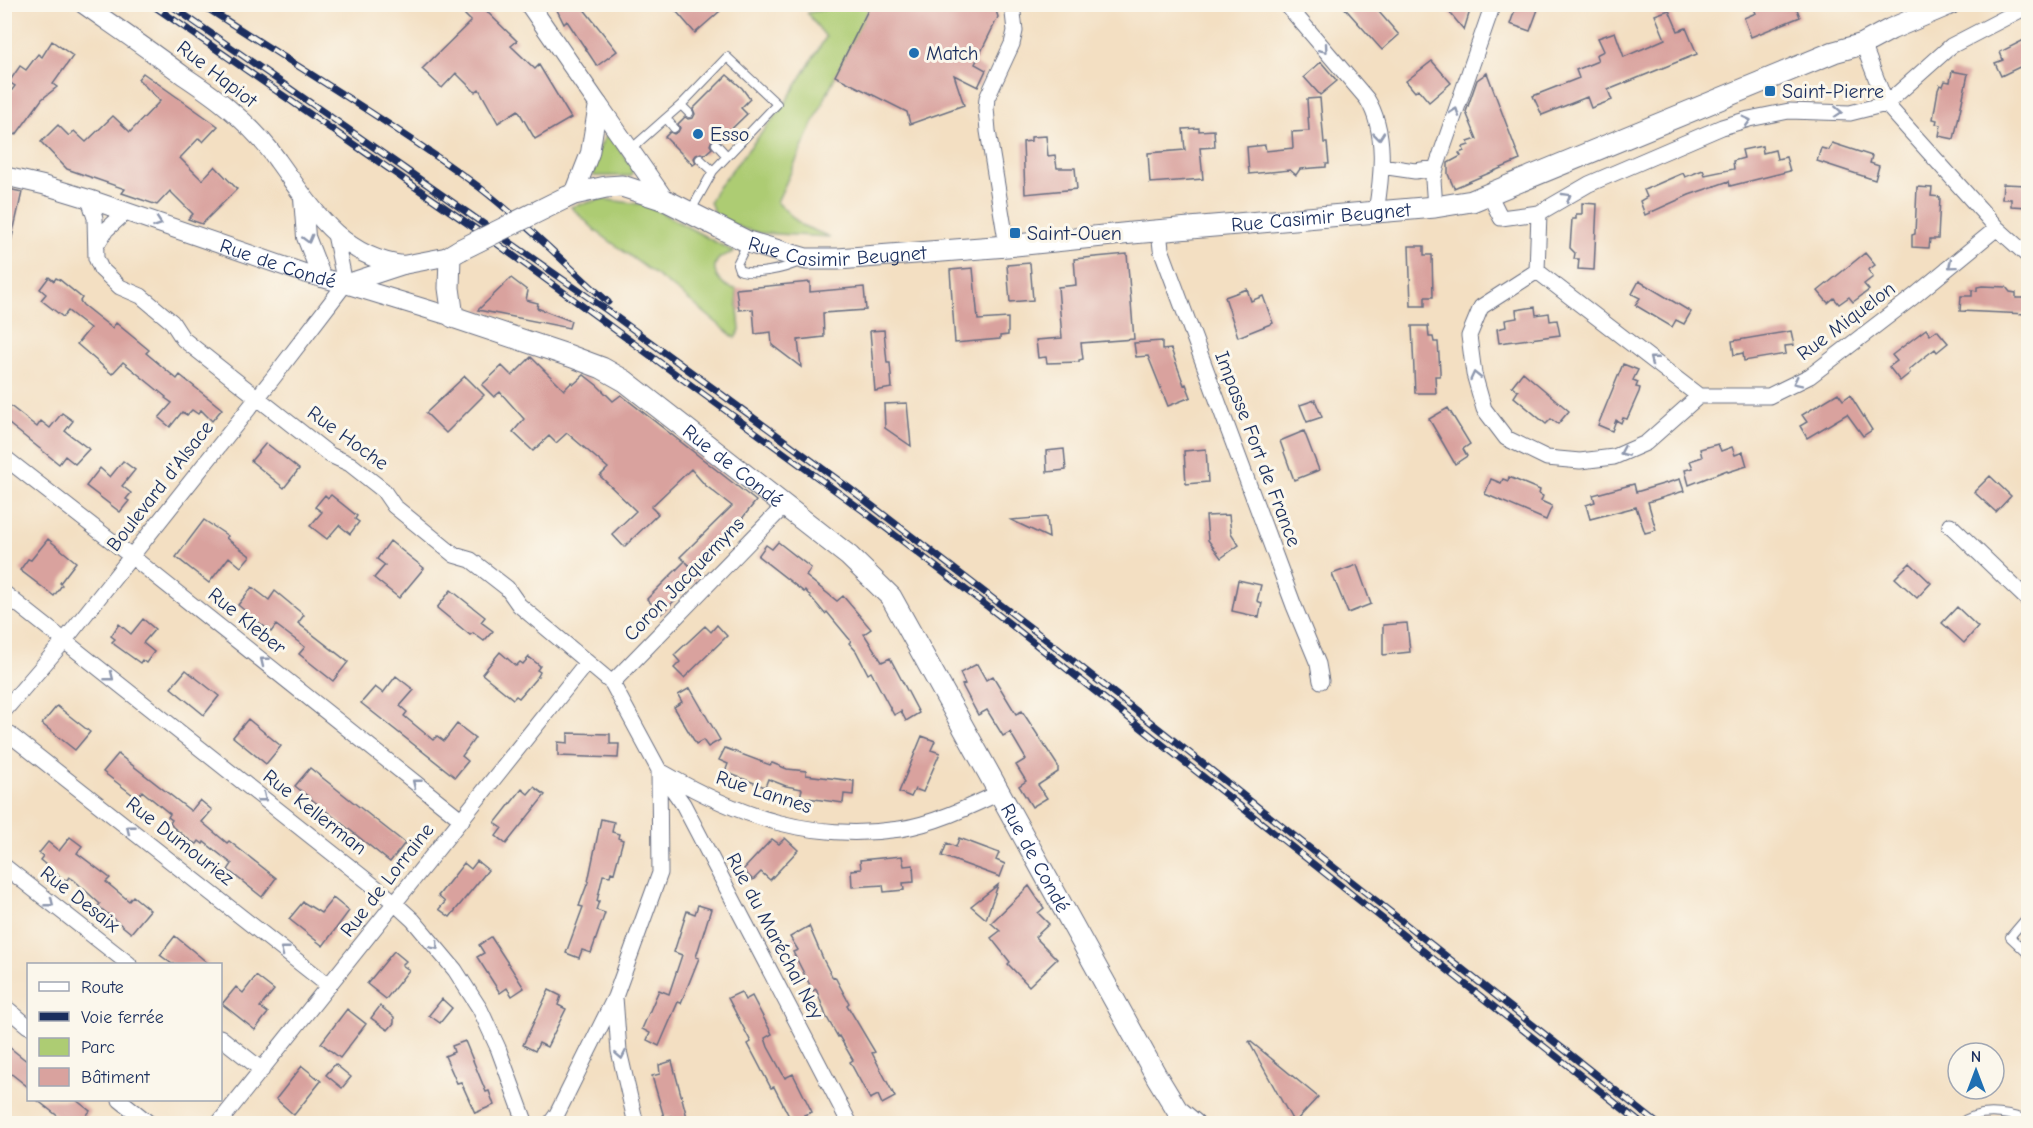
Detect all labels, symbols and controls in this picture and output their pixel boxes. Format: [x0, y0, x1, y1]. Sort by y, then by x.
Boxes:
street label: Rue Hapiot [173, 36, 262, 113]
place label: Match [926, 42, 979, 65]
one-way arrow [1317, 42, 1328, 53]
marker: Match [907, 46, 921, 60]
place label: Saint-Pierre [1782, 80, 1884, 103]
marker: Saint-Pierre [1763, 84, 1777, 98]
one-way arrow [1834, 106, 1843, 119]
one-way arrow [1448, 107, 1461, 118]
one-way arrow [1741, 115, 1751, 128]
place label: Esso [710, 123, 749, 146]
marker: Esso [691, 127, 705, 141]
one-way arrow [1372, 131, 1384, 141]
one-way arrow [1561, 192, 1572, 204]
street label: Rue Casimir Beugnet [1230, 198, 1413, 236]
one-way arrow [152, 216, 163, 229]
place label: Saint-Ouen [1027, 222, 1122, 245]
marker: Saint-Ouen [1008, 226, 1022, 240]
street label: Rue Casimir Beugnet [746, 231, 929, 271]
street label: Rue de Condé [217, 234, 339, 293]
one-way arrow [300, 234, 313, 244]
one-way arrow [1948, 258, 1959, 269]
street label: Rue Miquelon [1792, 277, 1900, 365]
street label: Impasse Fort de France [1210, 348, 1306, 550]
one-way arrow [1649, 357, 1660, 368]
one-way arrow [1469, 371, 1482, 381]
one-way arrow [1792, 375, 1803, 387]
street label: Rue Hoche [303, 401, 393, 475]
street label: Boulevard d'Alsace [102, 416, 218, 556]
street label: Rue de Condé [678, 419, 788, 512]
one-way arrow [1620, 445, 1631, 457]
street label: Coron Jacquemyns [619, 512, 749, 646]
street label: Rue Kleber [204, 583, 290, 659]
one-way arrow [259, 658, 270, 669]
one-way arrow [104, 669, 115, 680]
street label: Rue Kellerman [259, 765, 371, 859]
street label: Rue Lannes [713, 766, 815, 818]
one-way arrow [412, 780, 423, 791]
one-way arrow [256, 790, 267, 801]
street label: Rue Dumouriez [122, 792, 239, 890]
street label: Rue de Condé [996, 799, 1075, 916]
street label: Rue de Lorraine [336, 819, 438, 941]
one-way arrow [126, 826, 137, 837]
street label: Rue du Maréchal Ney [722, 849, 829, 1023]
street label: Rue Desaix [36, 861, 125, 937]
one-way arrow [44, 895, 55, 906]
one-way arrow [427, 939, 438, 950]
one-way arrow [279, 946, 290, 957]
legend [27, 963, 222, 1101]
text: Route [81, 977, 124, 998]
text: Voie ferrée [81, 1007, 164, 1028]
text: Parc [81, 1037, 115, 1058]
north arrow [1946, 1041, 2006, 1101]
text: N [1971, 1048, 1981, 1066]
one-way arrow [614, 1050, 627, 1060]
text: Bâtiment [81, 1067, 151, 1088]

